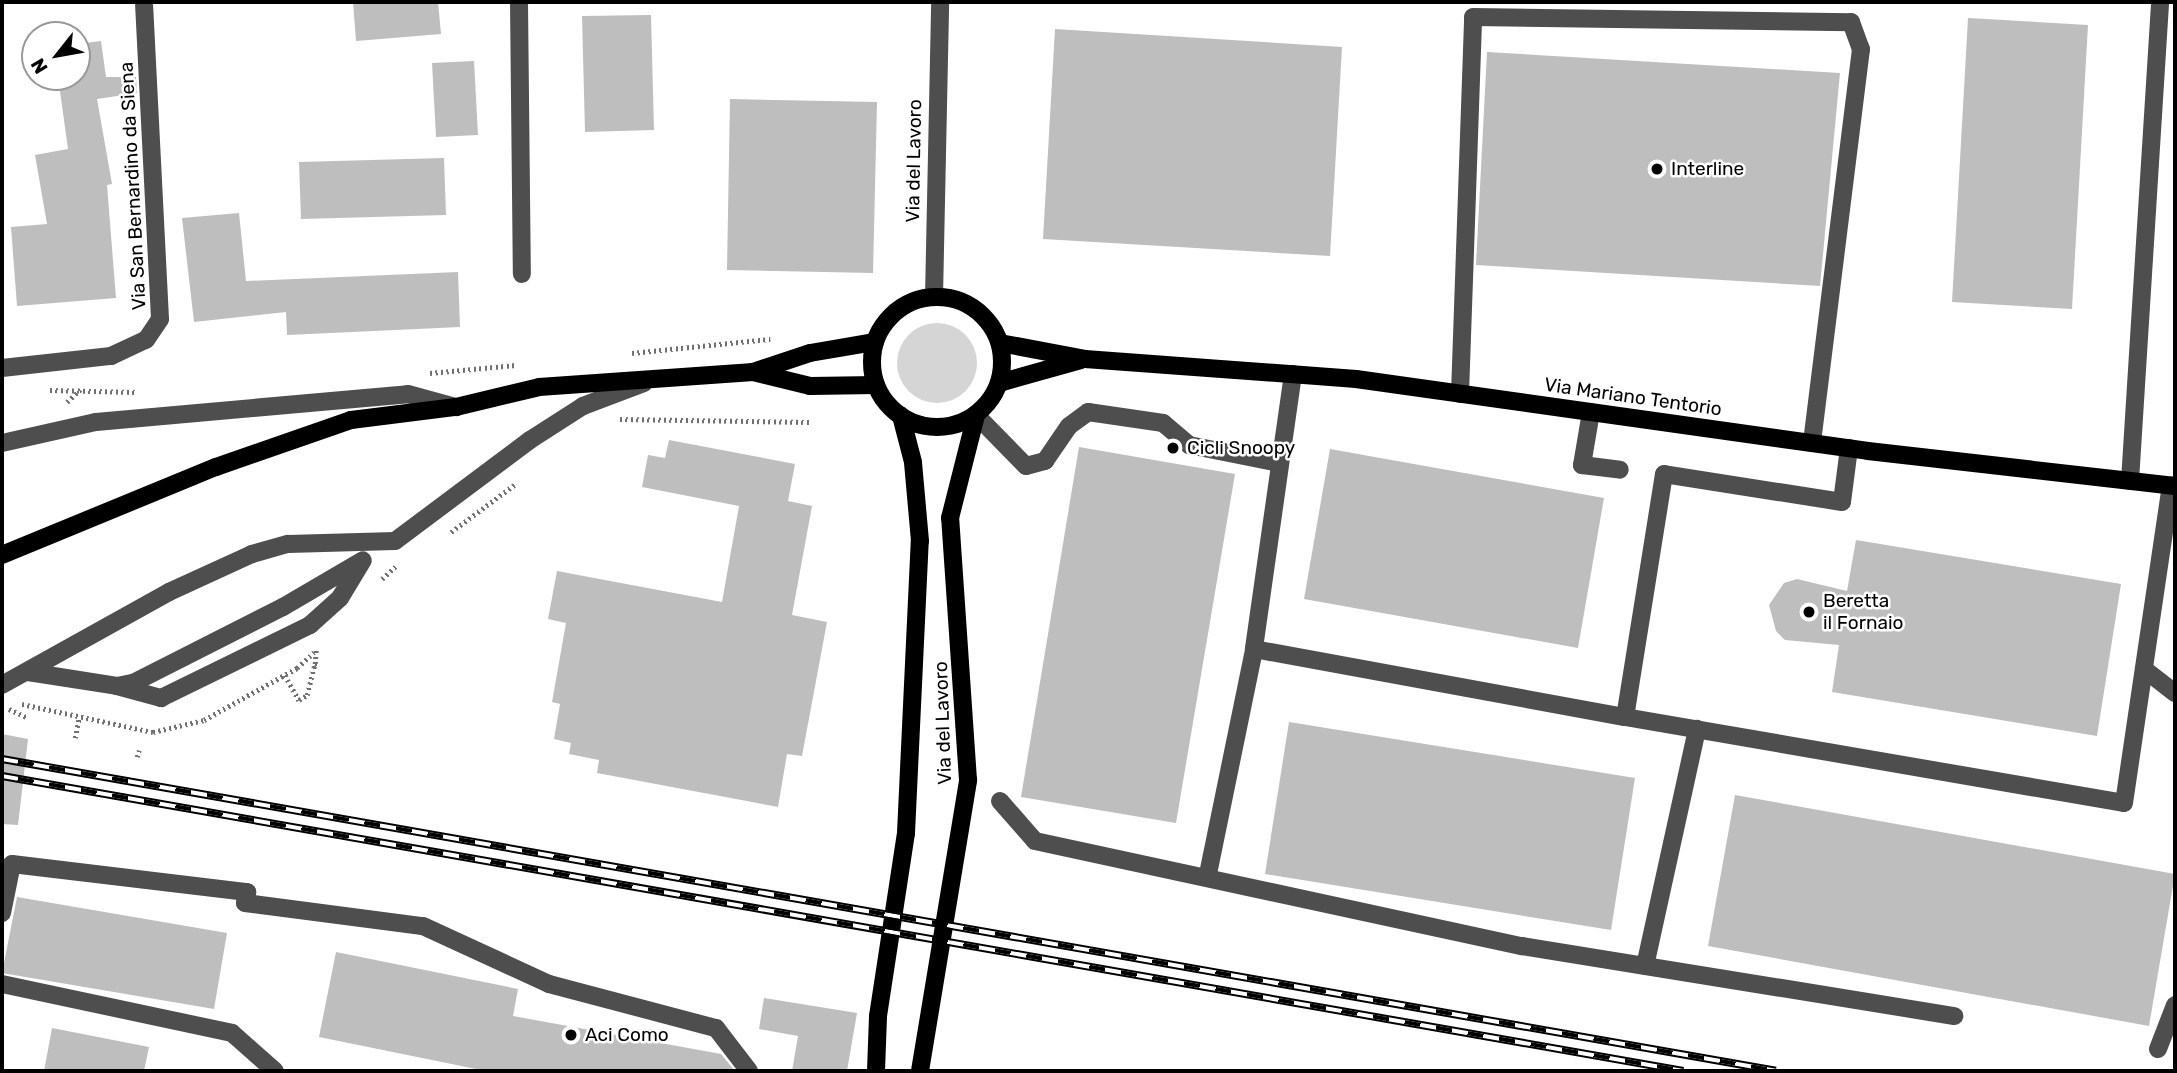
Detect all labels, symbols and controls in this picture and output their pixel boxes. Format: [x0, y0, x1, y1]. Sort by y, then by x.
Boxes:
north arrow [21, 21, 91, 91]
text: N [26, 54, 53, 78]
street label: Via San Bernardino da Siena [115, 61, 151, 311]
street label: Via del Lavoro [902, 99, 926, 223]
place label: Interline [1671, 158, 1744, 180]
marker: Interline [1649, 161, 1665, 177]
street label: Via Mariano Tentorio [1543, 373, 1723, 421]
place label: Cicli Snoopy [1187, 437, 1295, 459]
marker: Cicli Snoopy [1165, 440, 1181, 456]
place label: Beretta il Fornaio [1823, 590, 1903, 634]
marker: Beretta il Fornaio [1801, 604, 1817, 620]
street label: Via del Lavoro [929, 661, 957, 785]
place label: Aci Como [585, 1024, 669, 1046]
marker: Aci Como [563, 1027, 579, 1043]

